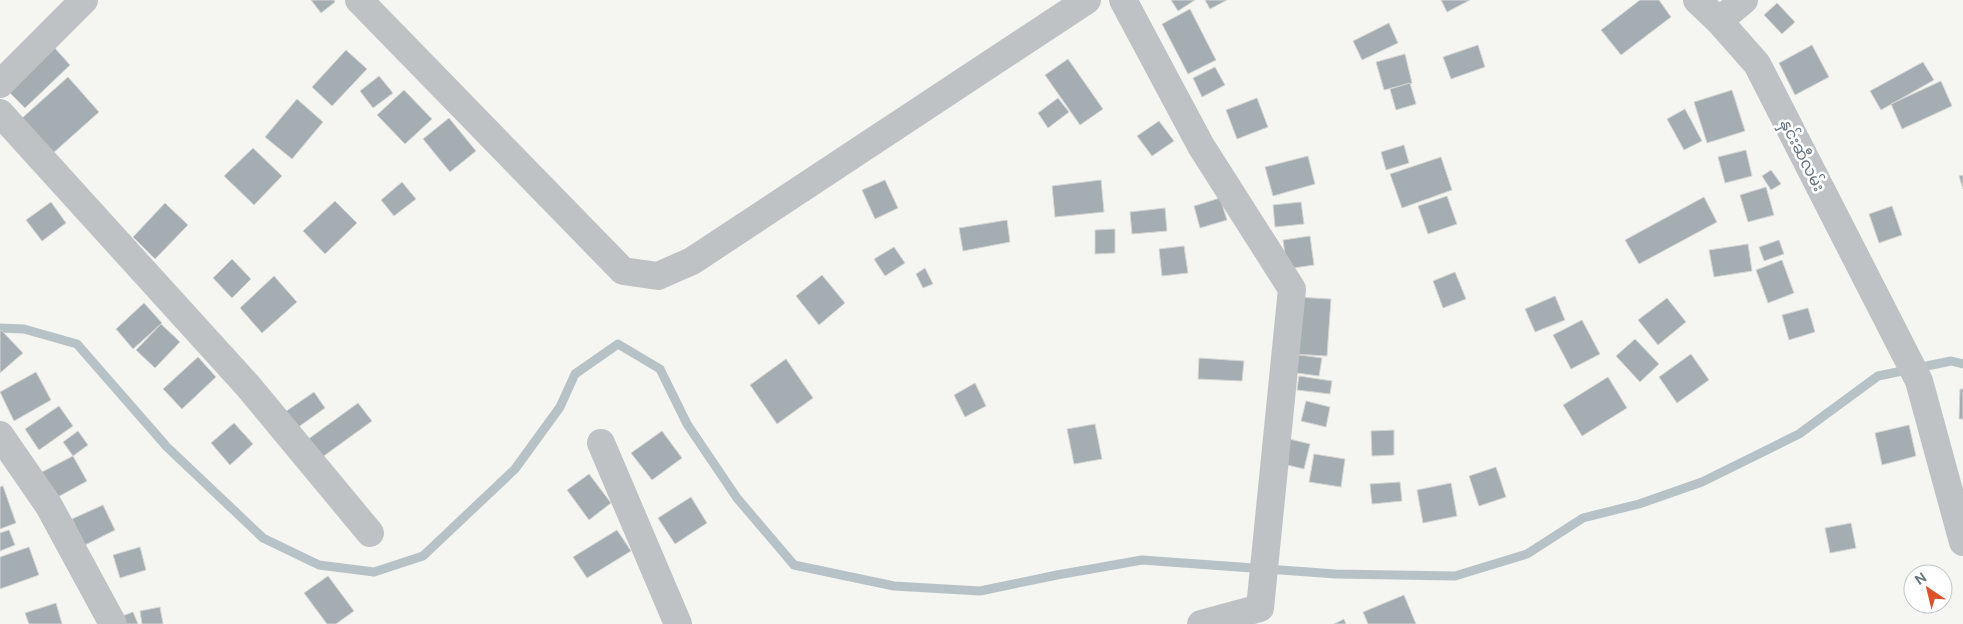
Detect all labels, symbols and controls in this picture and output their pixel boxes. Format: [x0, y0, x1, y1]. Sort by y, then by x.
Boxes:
street label: နှင်းဆီလမ်း [1772, 115, 1831, 197]
north arrow [1903, 564, 1953, 614]
text: N [1911, 568, 1930, 589]

